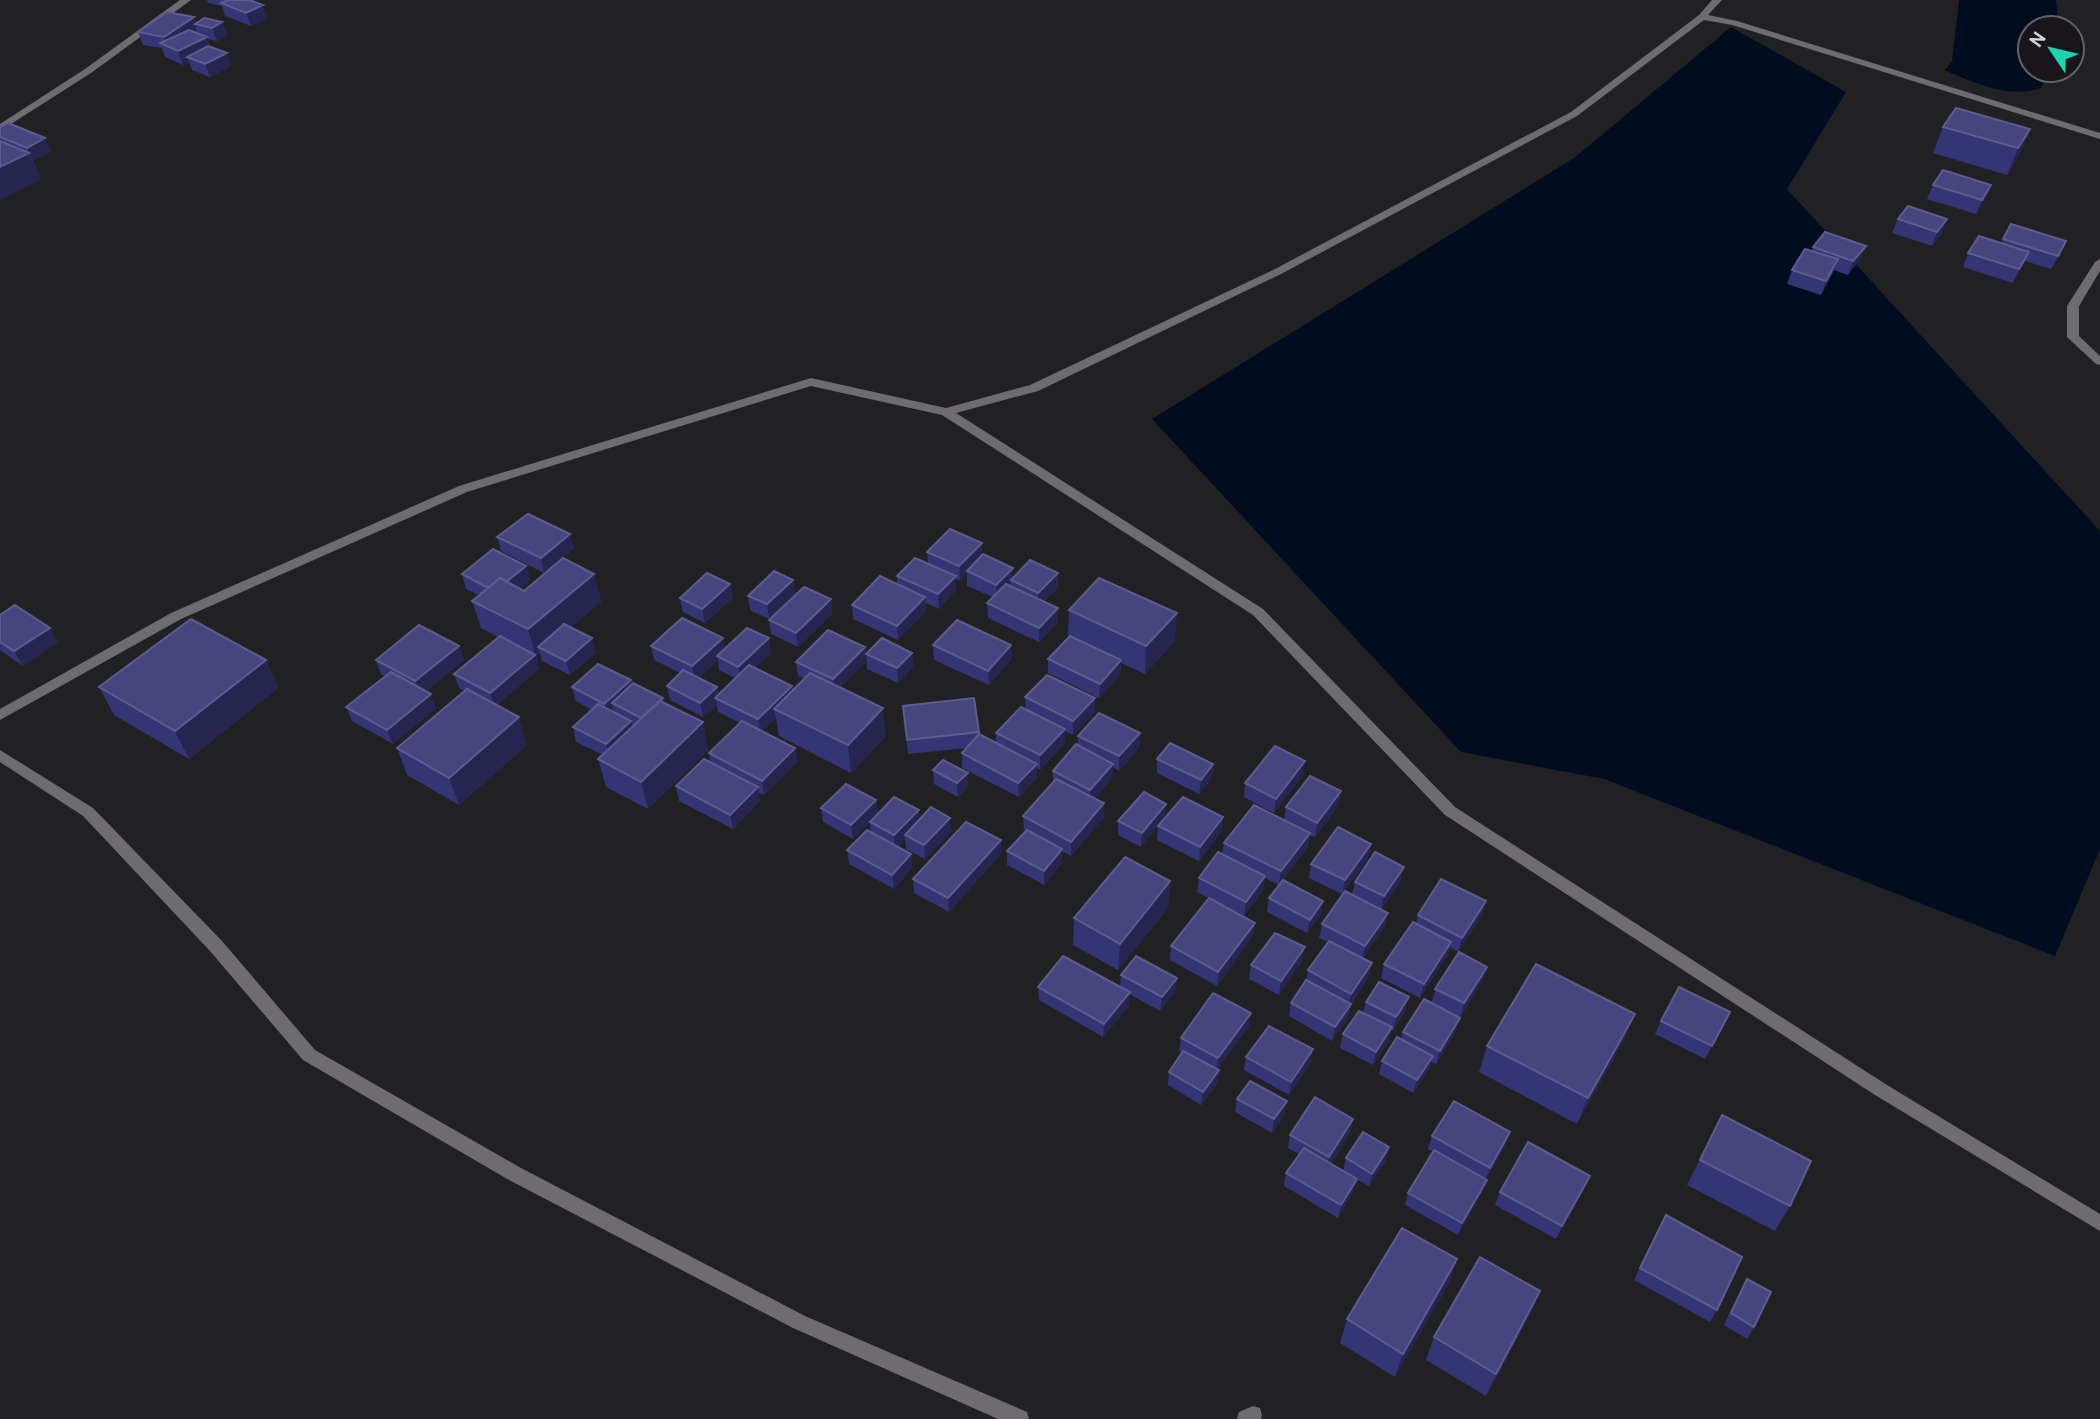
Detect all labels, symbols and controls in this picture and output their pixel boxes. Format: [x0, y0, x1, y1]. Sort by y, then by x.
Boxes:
north arrow [2016, 14, 2086, 84]
text: N [2025, 28, 2052, 53]

